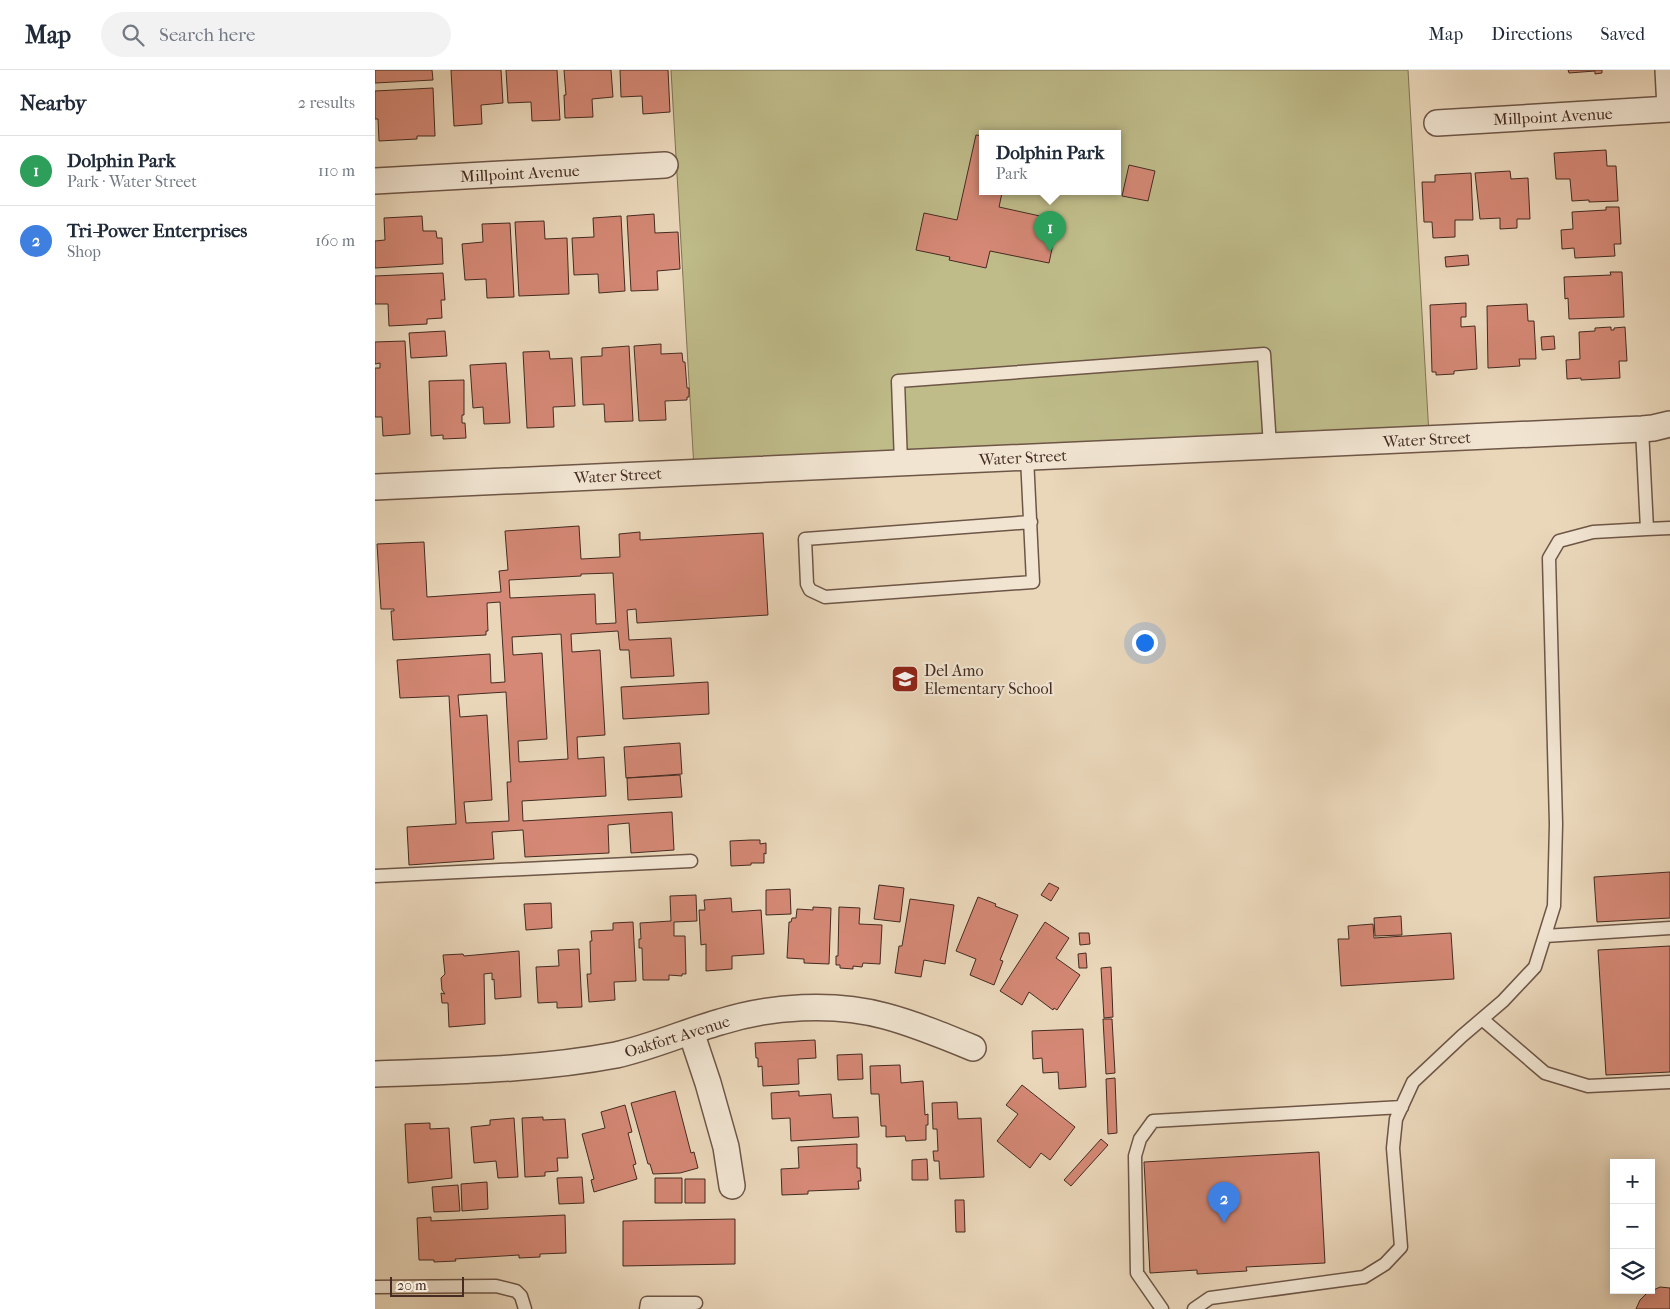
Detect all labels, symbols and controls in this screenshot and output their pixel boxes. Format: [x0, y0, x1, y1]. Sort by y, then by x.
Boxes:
search box [101, 12, 451, 57]
text: Map [25, 21, 71, 49]
icon: search [119, 21, 147, 49]
text: Search here [159, 24, 255, 46]
text: Map [1429, 24, 1463, 45]
text: Directions [1491, 24, 1572, 45]
text: Saved [1600, 24, 1645, 45]
text: Nearby [20, 91, 86, 115]
text: 2 results [298, 93, 355, 112]
street label: Millpoint Avenue [1493, 104, 1613, 129]
popup [979, 130, 1121, 195]
text: Dolphin Park [996, 142, 1104, 164]
text: Dolphin Park [67, 150, 176, 172]
text: 1 [33, 161, 39, 180]
text: 110 m [318, 161, 355, 180]
street label: Millpoint Avenue [460, 161, 580, 186]
text: Park [996, 164, 1028, 183]
text: Park · Water Street [67, 172, 197, 191]
pin: 1 [1034, 211, 1066, 252]
text: Tri-Power Enterprises [67, 220, 247, 242]
text: 2 [32, 231, 40, 250]
text: 160 m [315, 231, 355, 250]
text: Shop [67, 242, 101, 261]
street label: Water Street [1382, 428, 1472, 451]
street label: Water Street [978, 446, 1068, 469]
street label: Water Street [573, 464, 663, 487]
your location [1132, 630, 1158, 656]
place label: Del Amo Elementary School [924, 661, 1053, 698]
school or university icon: Del Amo Elementary School [890, 664, 920, 694]
street label: Oakfort Avenue [622, 1011, 732, 1062]
map controls [1610, 1159, 1655, 1294]
button: + [1610, 1159, 1655, 1204]
pin: 2 [1208, 1182, 1240, 1223]
button: − [1610, 1204, 1655, 1249]
button: layers [1610, 1249, 1655, 1294]
scale bar [390, 1274, 464, 1297]
text: 20 m [397, 1277, 427, 1294]

